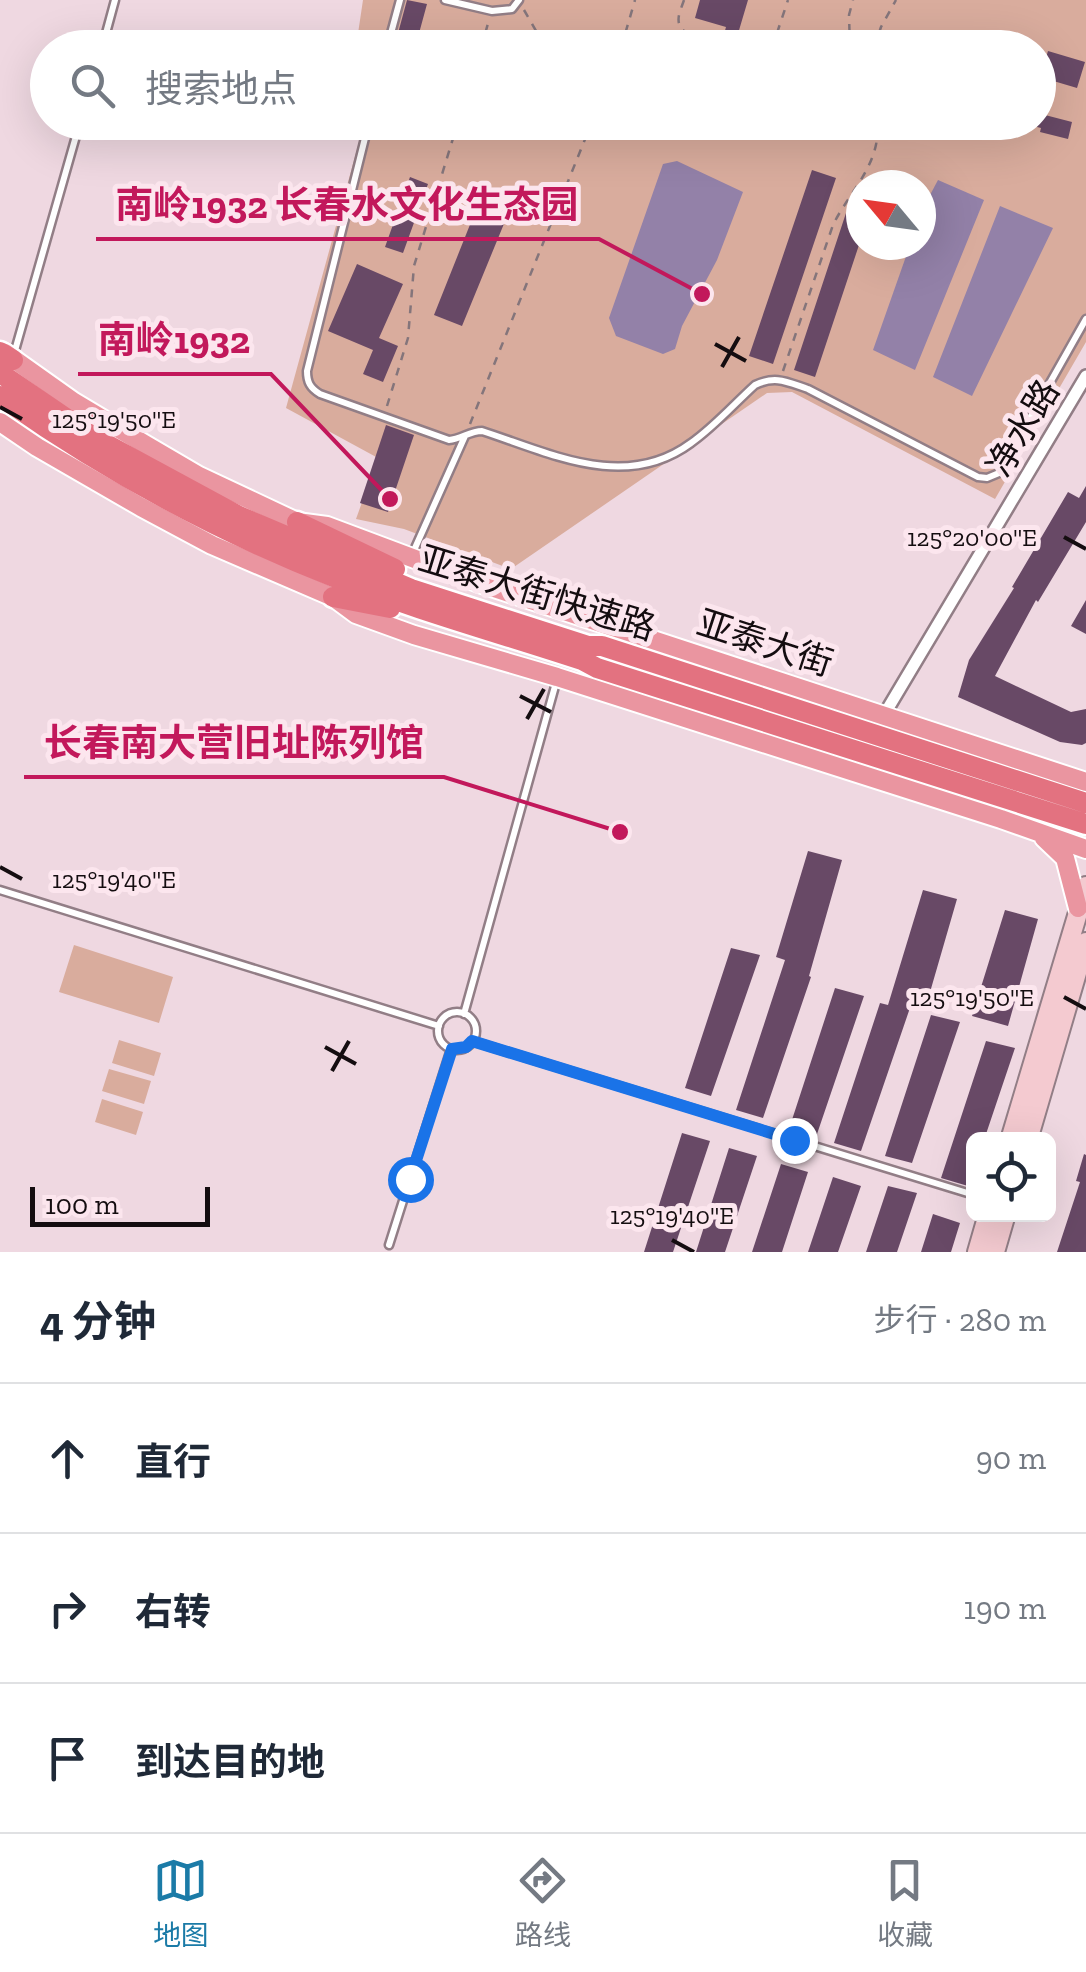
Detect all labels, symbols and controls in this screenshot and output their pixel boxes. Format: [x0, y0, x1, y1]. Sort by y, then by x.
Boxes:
search box [30, 30, 1056, 140]
icon: search [65, 58, 120, 113]
text: 搜索地点 [145, 66, 297, 112]
north arrow [846, 170, 936, 260]
callout: 南岭1932 长春水文化生态园 [96, 171, 599, 239]
text: 南岭1932 长春水文化生态园 [115, 182, 579, 228]
callout: 南岭1932 [78, 306, 271, 374]
text: 南岭1932 [98, 317, 250, 363]
street label: 净水路 [978, 372, 1068, 484]
text: 125°19'50"E [52, 404, 176, 434]
text: 125°20'00"E [907, 522, 1037, 552]
street label: 亚泰大街快速路 [414, 537, 660, 649]
street label: 亚泰大街 [692, 601, 838, 685]
callout: 长春南大营旧址陈列馆 [24, 709, 444, 777]
text: 长春南大营旧址陈列馆 [44, 720, 424, 766]
text: 125°19'40"E [52, 864, 176, 894]
text: 125°19'50"E [910, 982, 1034, 1012]
route end [772, 1118, 818, 1164]
map controls [966, 1132, 1056, 1222]
button: locate [966, 1132, 1056, 1222]
route start [388, 1157, 434, 1203]
scale bar [30, 1182, 210, 1226]
text: 100 m [45, 1188, 119, 1221]
text: 125°19'40"E [610, 1200, 734, 1230]
text: 4 分钟 [40, 1296, 156, 1347]
text: 步行 · 280 m [873, 1301, 1046, 1339]
icon: ahead [40, 1431, 95, 1486]
text: 直行 [135, 1439, 211, 1485]
text: 90 m [976, 1439, 1046, 1477]
icon: right [40, 1581, 95, 1636]
text: 右转 [135, 1589, 211, 1635]
text: 190 m [963, 1589, 1046, 1627]
icon: arrive [40, 1731, 95, 1786]
text: 到达目的地 [135, 1739, 325, 1785]
tab: 地图 [153, 1853, 209, 1953]
tab: 路线 [515, 1853, 571, 1953]
tab: 收藏 [877, 1853, 933, 1953]

